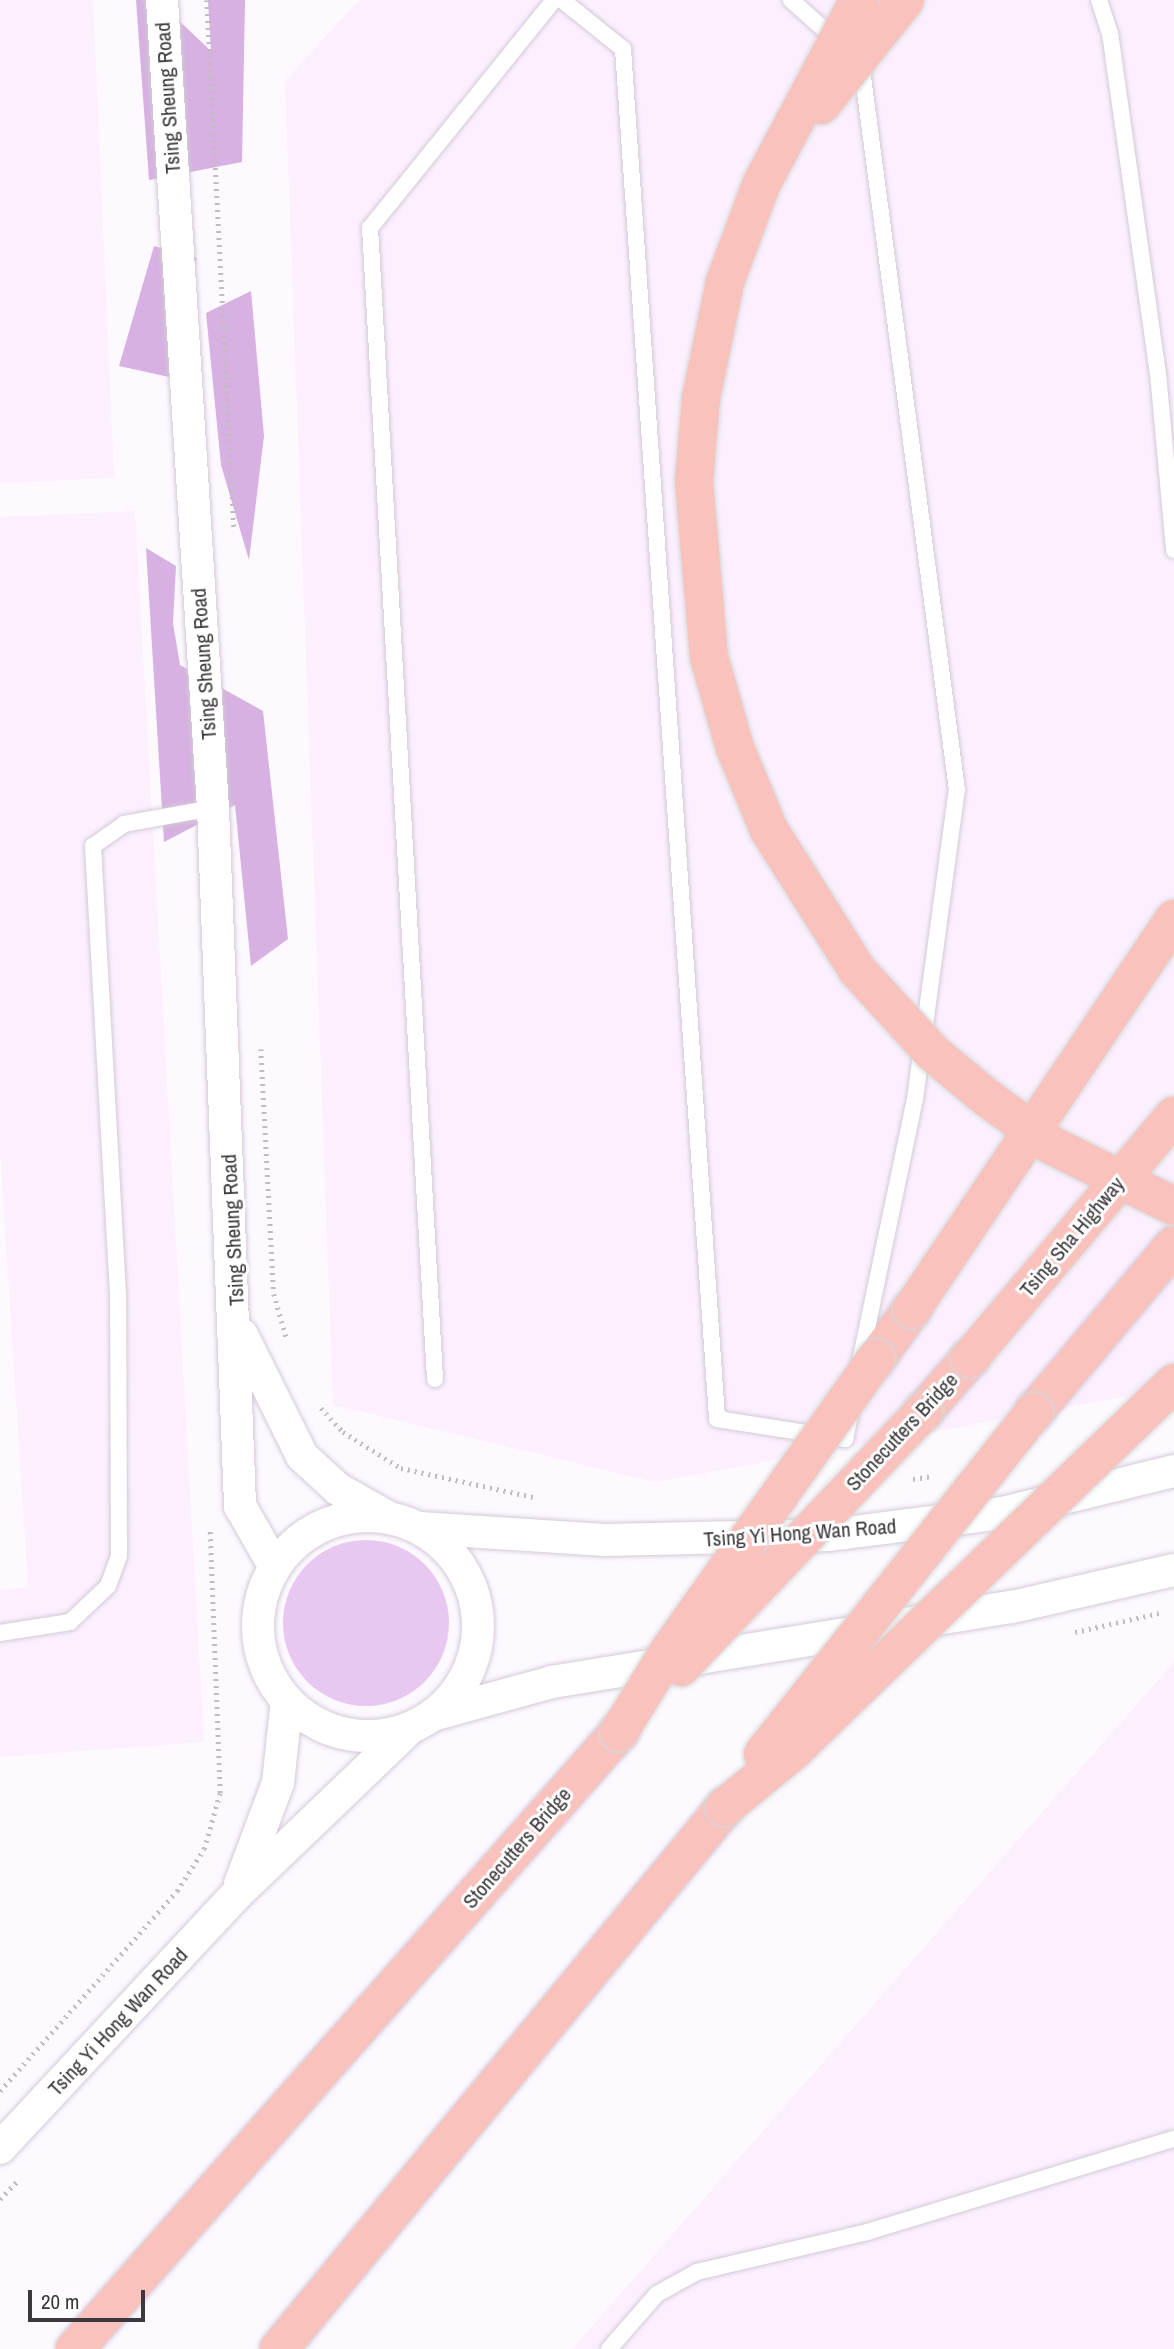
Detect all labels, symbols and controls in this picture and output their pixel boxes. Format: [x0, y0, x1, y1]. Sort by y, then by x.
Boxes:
street label: Tsing Sheung Road [150, 21, 186, 175]
street label: Tsing Sheung Road [186, 587, 222, 741]
street label: Tsing Sheung Road [216, 1154, 250, 1306]
street label: Tsing Sha Highway [1015, 1172, 1129, 1302]
street label: Stonecutters Bridge [841, 1368, 963, 1496]
street label: Tsing Yi Hong Wan Road [703, 1514, 897, 1552]
street label: Stonecutters Bridge [458, 1782, 576, 1914]
street label: Tsing Yi Hong Wan Road [43, 1943, 193, 2101]
scale bar [32, 2276, 149, 2320]
text: 20 m [41, 2287, 79, 2316]

